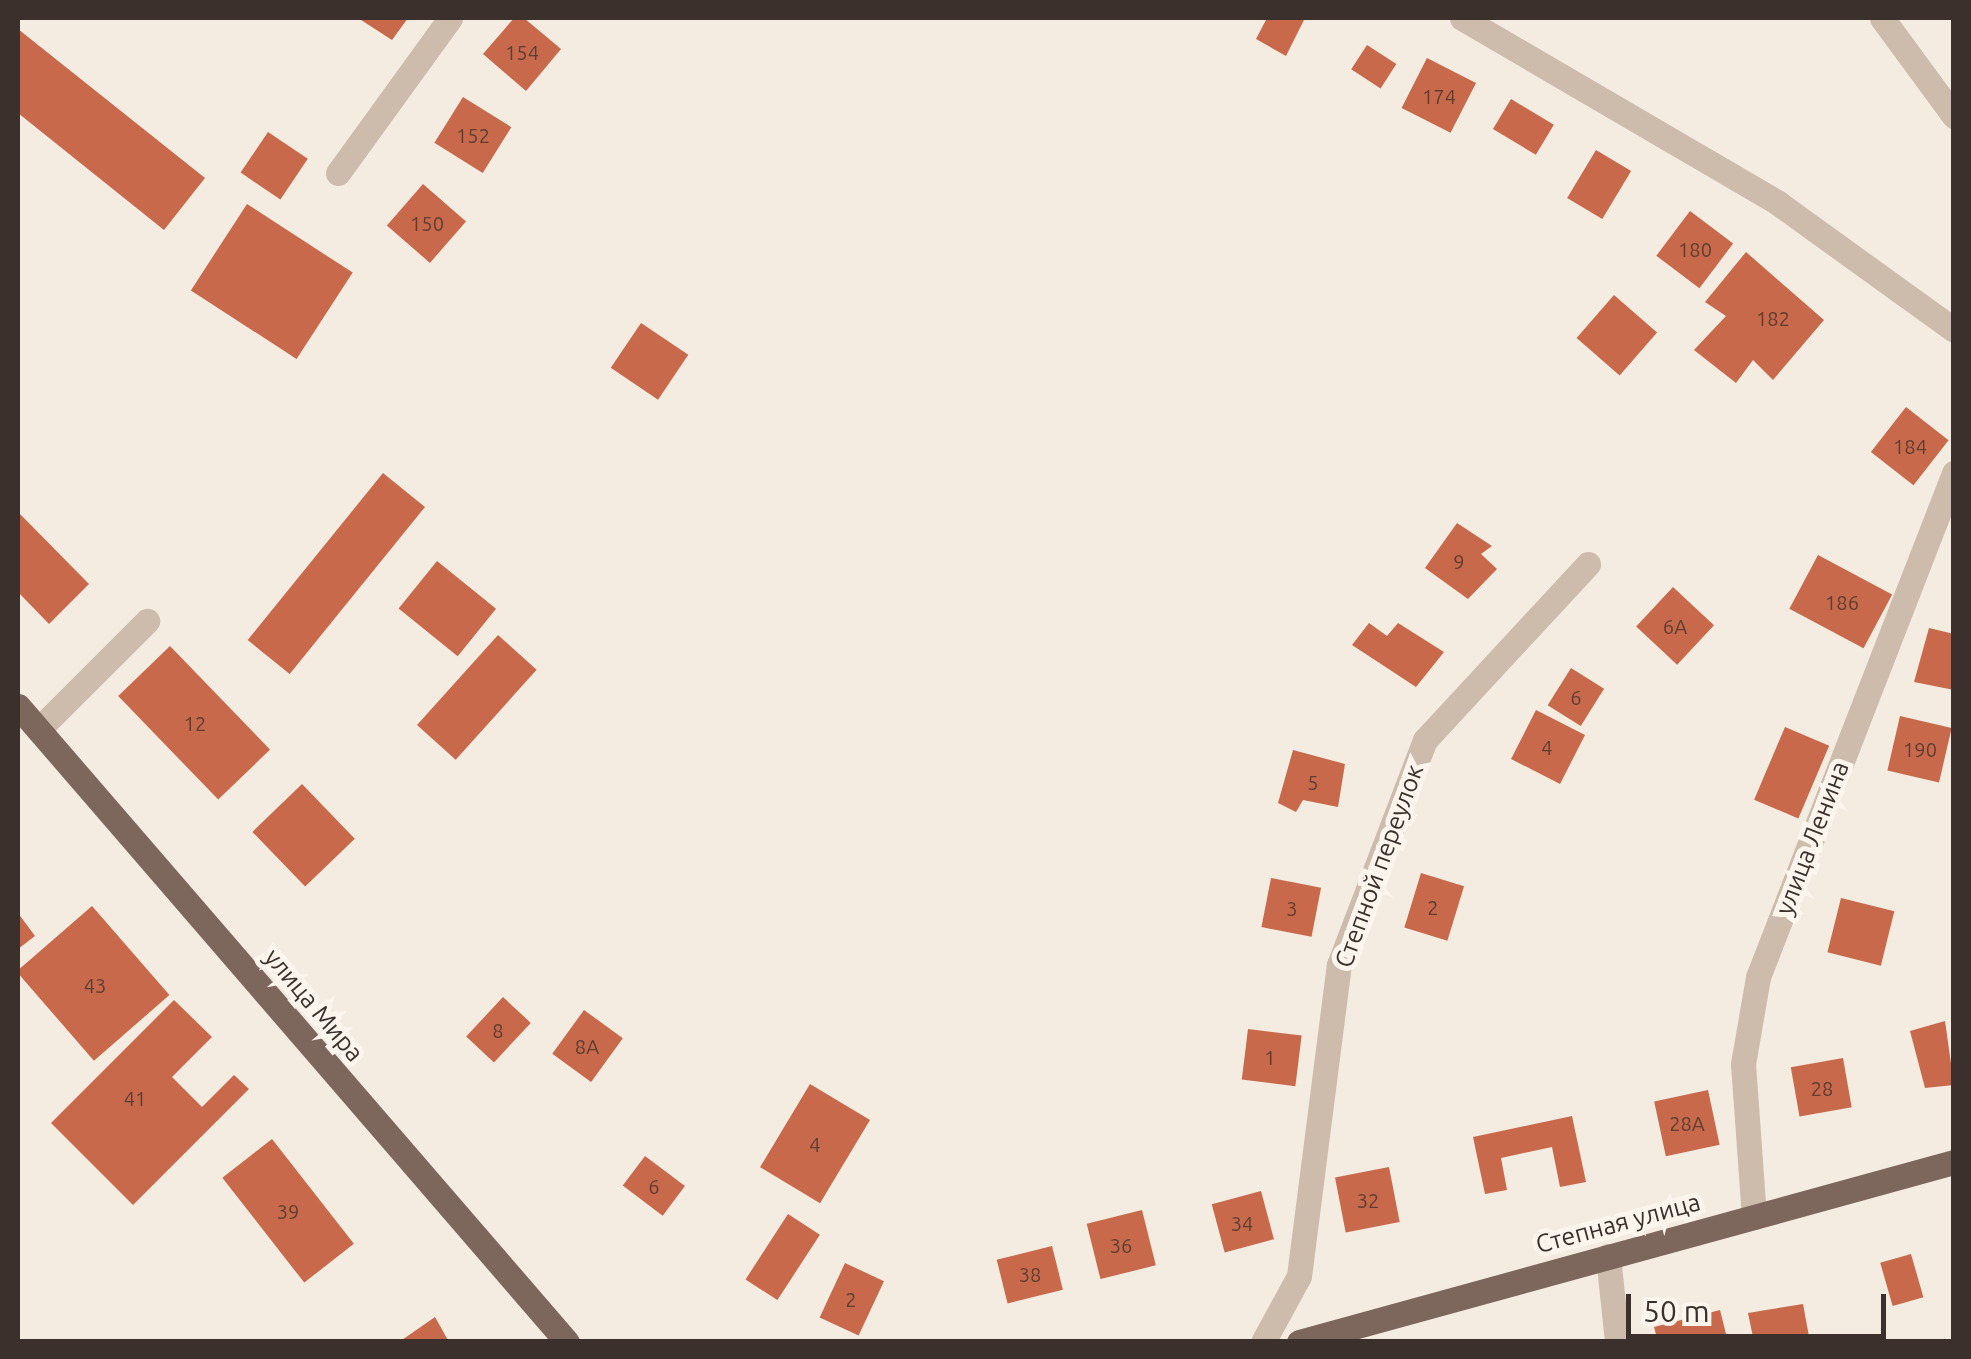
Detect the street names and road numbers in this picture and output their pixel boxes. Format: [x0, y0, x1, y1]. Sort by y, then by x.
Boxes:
street label: улица Ленина [1769, 757, 1855, 919]
street label: Степной переулок [1328, 760, 1430, 972]
street label: улица Мира [258, 942, 370, 1068]
street label: Степная улица [1532, 1187, 1704, 1259]

